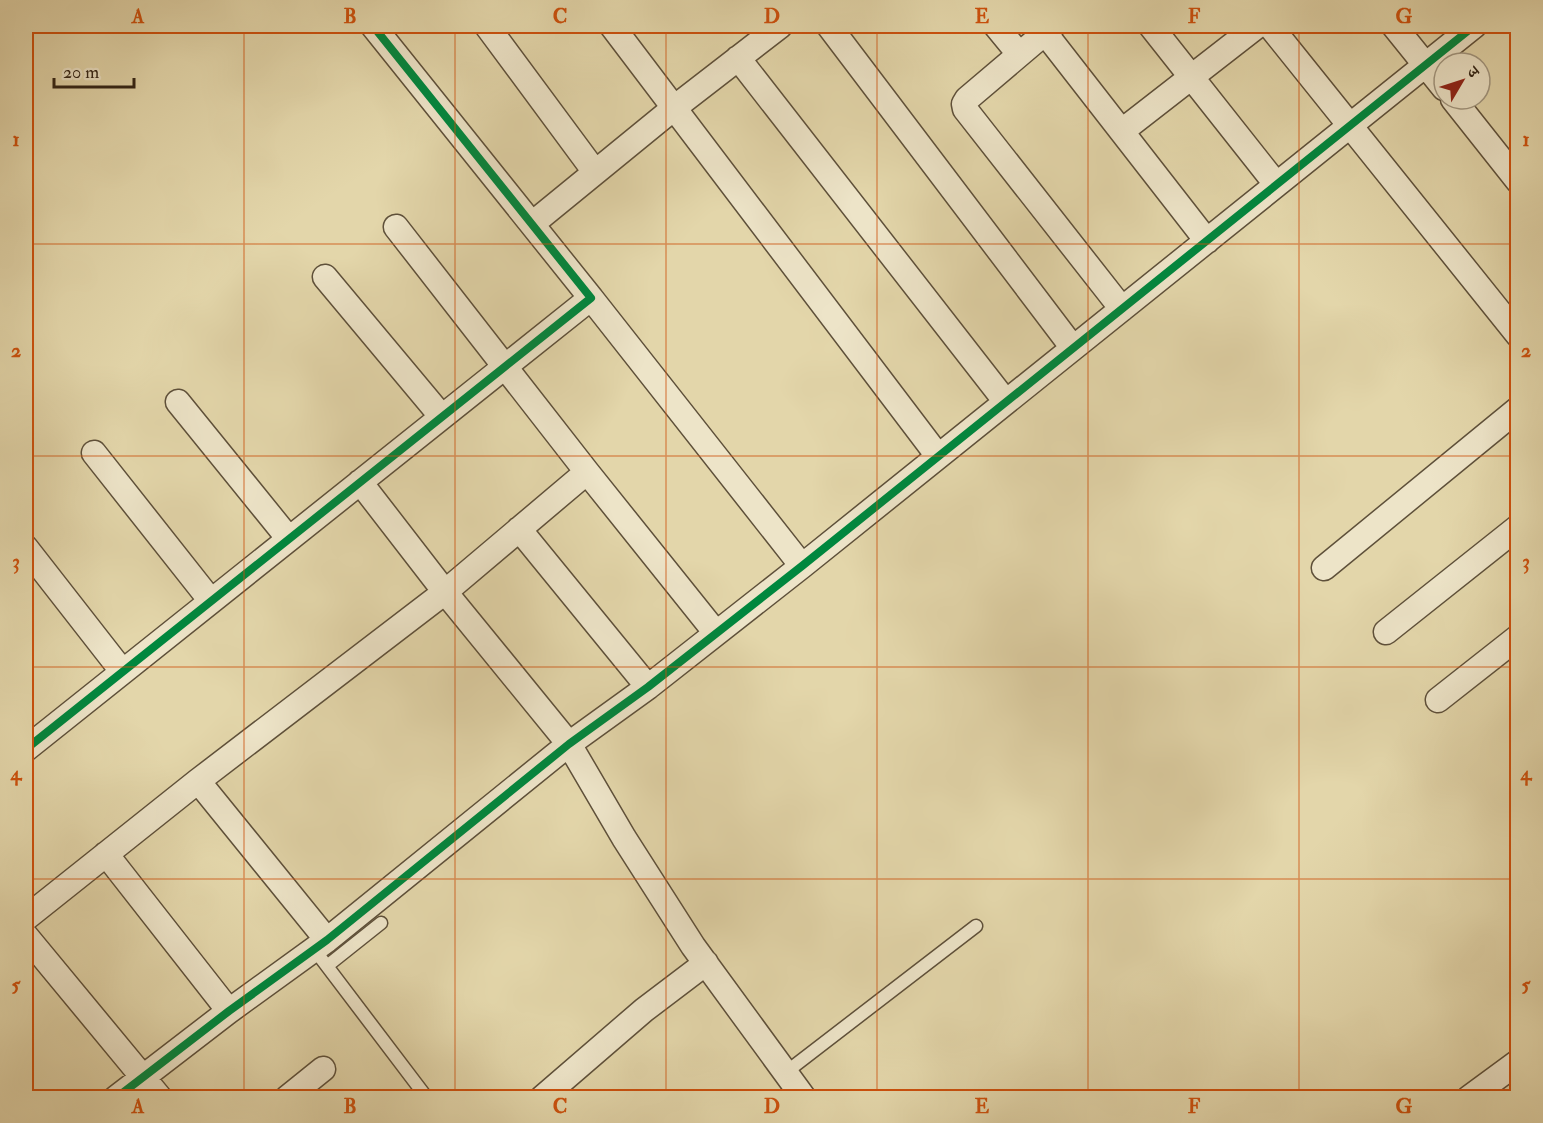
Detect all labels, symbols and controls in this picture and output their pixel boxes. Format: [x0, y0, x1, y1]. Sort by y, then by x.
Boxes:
text: A [131, 4, 145, 29]
text: B [343, 4, 357, 29]
text: C [553, 4, 567, 29]
text: D [764, 4, 780, 29]
text: E [975, 4, 990, 29]
text: F [1188, 4, 1201, 29]
text: G [1396, 4, 1413, 29]
scale bar [54, 51, 134, 89]
north arrow [1432, 51, 1492, 111]
text: 20 m [63, 61, 99, 84]
text: उ [1462, 62, 1484, 83]
text: 1 [12, 127, 20, 152]
text: 1 [1522, 127, 1530, 152]
text: 2 [11, 338, 21, 363]
text: 2 [1521, 338, 1531, 363]
text: 3 [12, 549, 20, 574]
text: 3 [1522, 549, 1530, 574]
text: 4 [10, 761, 23, 786]
text: 4 [1520, 761, 1533, 786]
text: 5 [12, 972, 22, 997]
text: 5 [1522, 972, 1532, 997]
text: A [131, 1094, 145, 1119]
text: B [343, 1094, 357, 1119]
text: C [553, 1094, 567, 1119]
text: D [764, 1094, 780, 1119]
text: E [975, 1094, 990, 1119]
text: F [1188, 1094, 1201, 1119]
text: G [1396, 1094, 1413, 1119]

